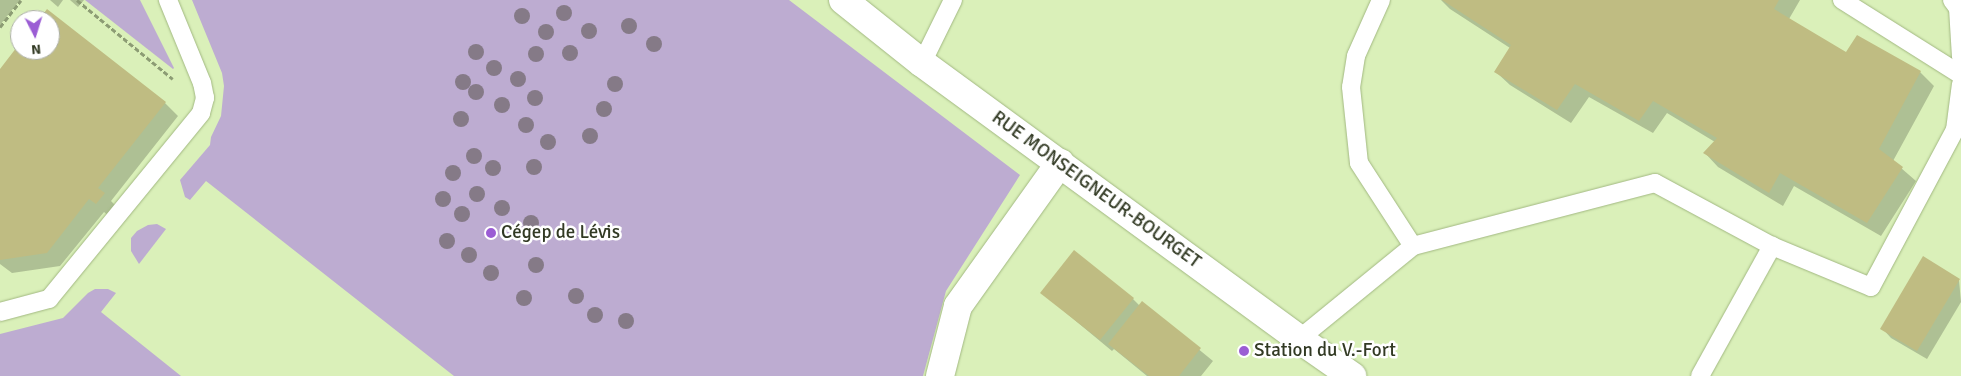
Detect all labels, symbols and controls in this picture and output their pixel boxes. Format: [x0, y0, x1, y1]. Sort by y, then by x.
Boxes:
north arrow [10, 10, 60, 60]
text: N [31, 41, 42, 58]
street label: RUE MONSEIGNEUR-BOURGET [987, 106, 1205, 274]
place label: Cégep de Lévis [501, 222, 620, 244]
marker: Cégep de Lévis [485, 227, 497, 239]
place label: Station du V.-Fort [1254, 340, 1396, 362]
marker: Station du V.-Fort [1238, 345, 1250, 357]

